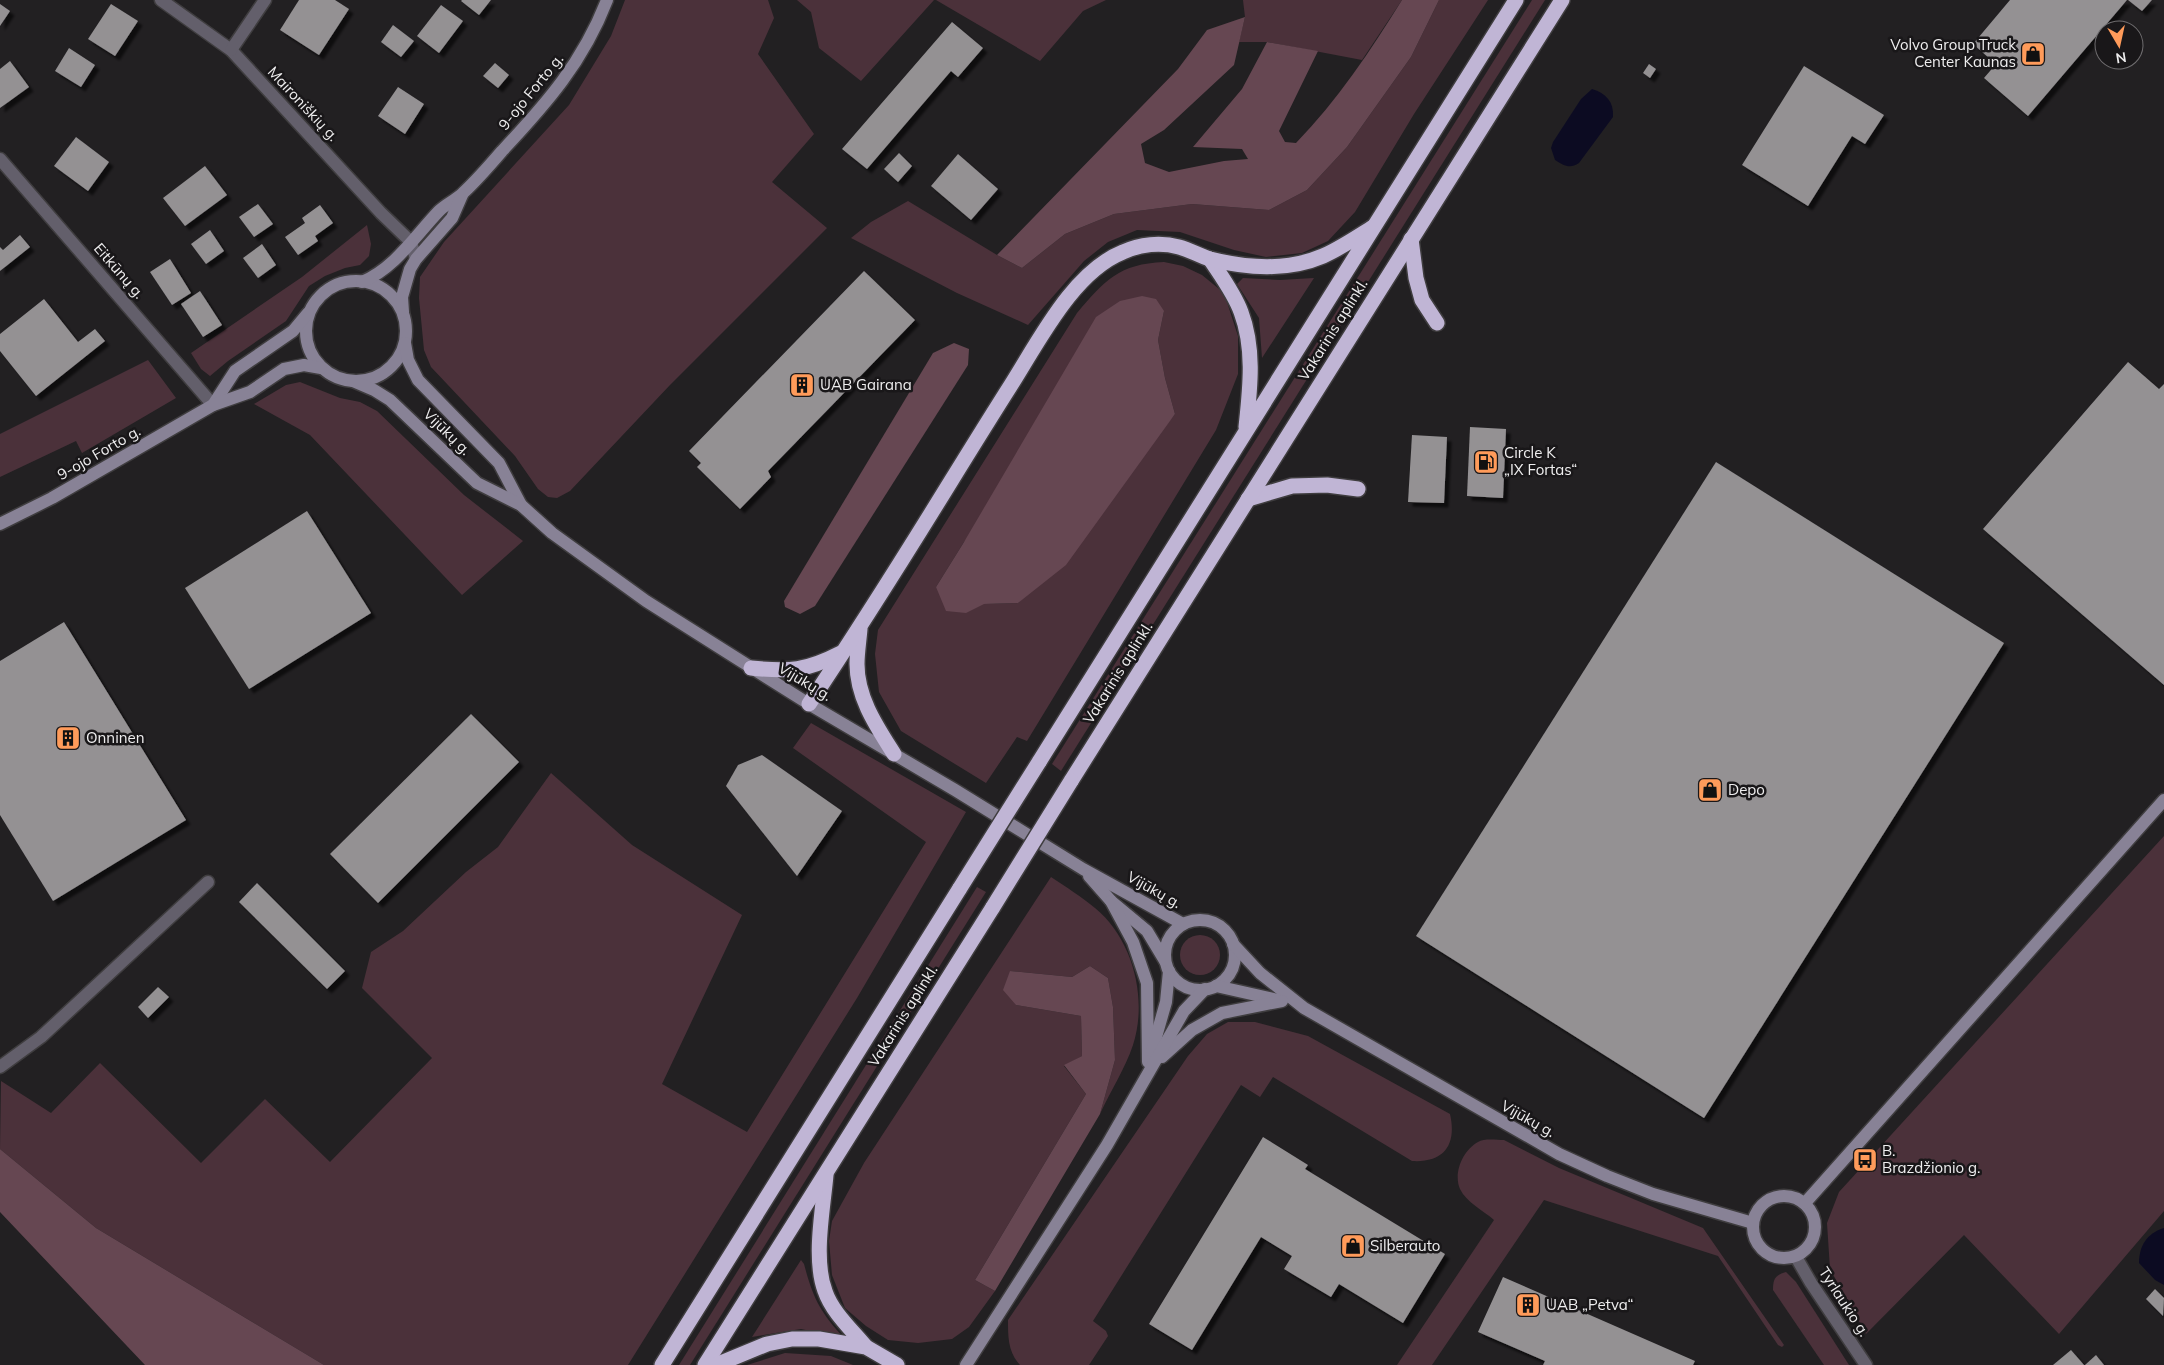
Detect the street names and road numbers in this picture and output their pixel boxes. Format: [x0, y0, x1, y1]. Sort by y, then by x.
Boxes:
street label: 9-ojo Forto g. [494, 50, 567, 134]
street label: Maironiškių g. [264, 62, 343, 145]
street label: Eitkūnų g. [90, 239, 149, 303]
street label: Vakarinis aplinkl. [1294, 275, 1372, 384]
street label: Vijūkų g. [420, 404, 475, 459]
street label: 9-ojo Forto g. [54, 421, 144, 484]
street label: Vakarinis aplinkl. [1079, 618, 1157, 727]
street label: Vijūkų g. [775, 658, 835, 705]
street label: Vijūkų g. [1124, 867, 1185, 912]
street label: Vakarinis aplinkl. [864, 961, 942, 1070]
street label: Vijūkų g. [1498, 1096, 1559, 1141]
street label: Tyrlaukio g. [1815, 1263, 1874, 1340]

